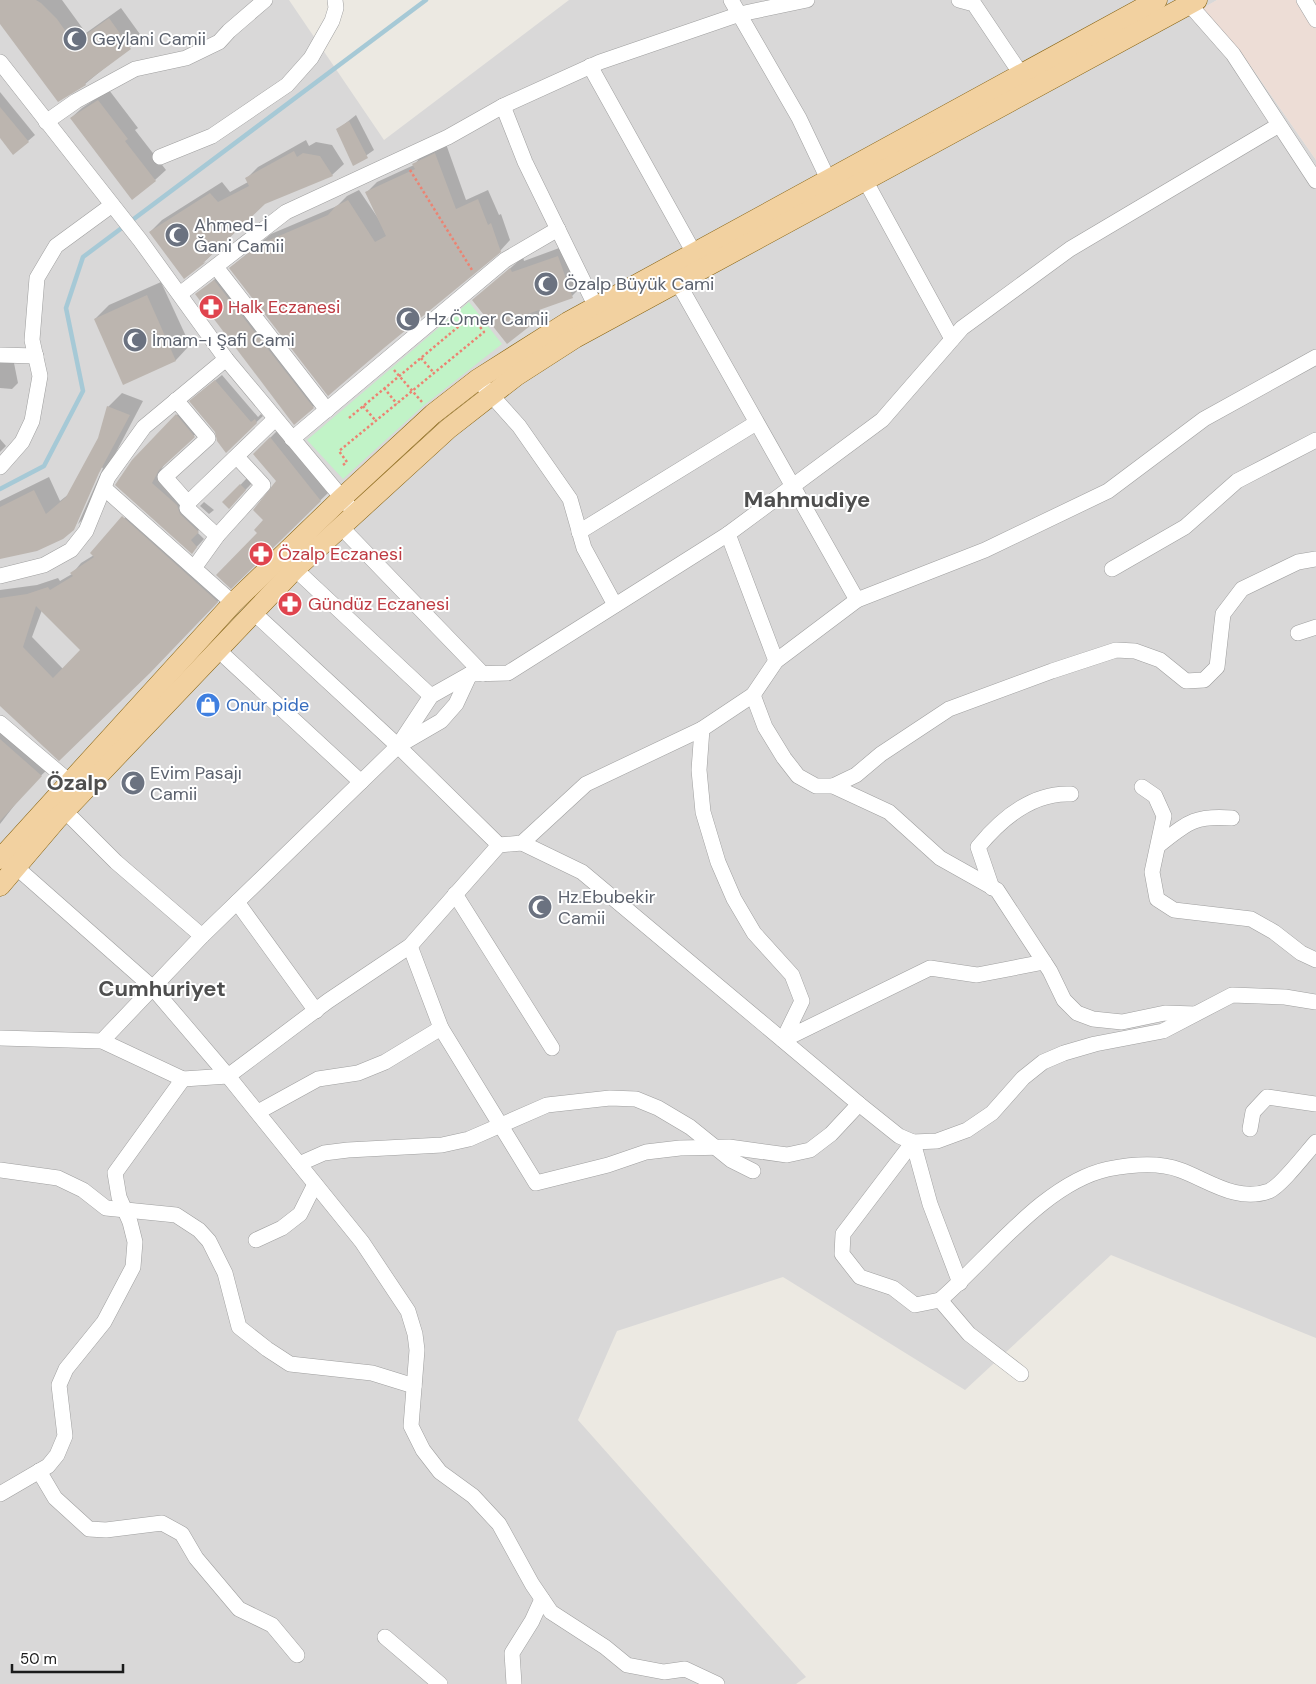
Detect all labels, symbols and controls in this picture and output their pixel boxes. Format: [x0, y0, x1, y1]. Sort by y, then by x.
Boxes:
mosque icon: Geylani Camii [62, 26, 88, 52]
place label: Geylani Camii [92, 27, 206, 51]
place label: Ahmed-İ Ğani Camii [194, 213, 284, 258]
mosque icon: Ahmed-İ Ğani Camii [164, 222, 190, 248]
mosque icon: Özalp Büyük Cami [533, 271, 559, 297]
place label: Özalp Büyük Cami [564, 272, 714, 296]
pharmacy icon: Halk Eczanesi [198, 294, 224, 320]
place label: Halk Eczanesi [228, 295, 340, 319]
mosque icon: Hz.Ömer Camii [395, 306, 421, 332]
place label: Hz.Ömer Camii [426, 307, 549, 331]
mosque icon: İmam-ı Şafi Cami [122, 327, 148, 353]
place label: İmam-ı Şafi Cami [152, 328, 295, 352]
district label: Mahmudiye [744, 485, 870, 514]
pharmacy icon: Özalp Eczanesi [248, 541, 274, 567]
place label: Özalp Eczanesi [278, 542, 402, 566]
pharmacy icon: Gündüz Eczanesi [277, 591, 303, 617]
place label: Gündüz Eczanesi [308, 592, 449, 616]
shop icon: Onur pide [195, 692, 221, 718]
place label: Onur pide [226, 693, 309, 717]
place label: Evim Pasajı Camii [150, 761, 242, 806]
district label: Özalp [46, 768, 108, 797]
mosque icon: Evim Pasajı Camii [120, 770, 146, 796]
place label: Hz.Ebubekir Camii [558, 885, 656, 930]
mosque icon: Hz.Ebubekir Camii [527, 894, 553, 920]
district label: Cumhuriyet [98, 974, 226, 1003]
scale bar [12, 1642, 124, 1674]
text: 50 m [20, 1649, 57, 1669]

